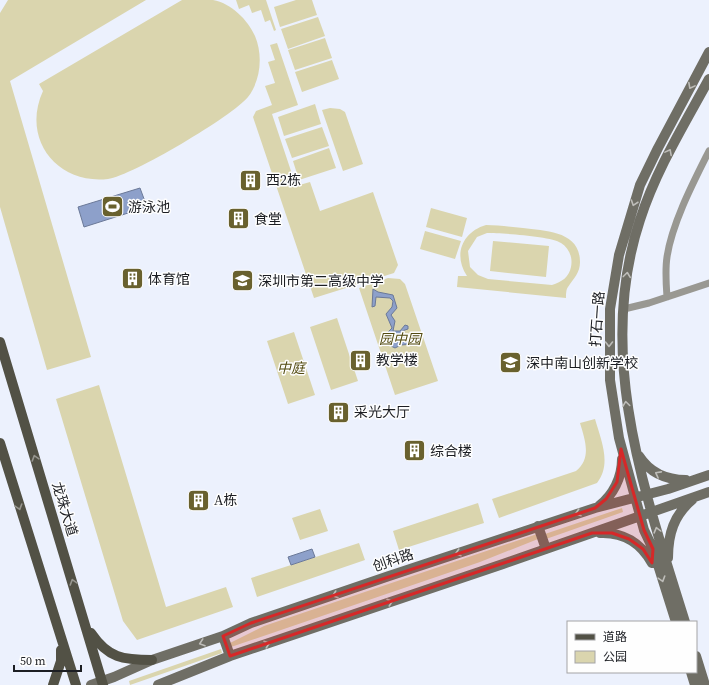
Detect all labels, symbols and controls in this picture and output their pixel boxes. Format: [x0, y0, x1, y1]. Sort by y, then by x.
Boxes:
one-way arrow [688, 82, 695, 89]
one-way arrow [665, 149, 672, 156]
building icon: 西2栋 [237, 167, 263, 193]
place label: 西2栋 [266, 170, 301, 190]
sports icon: 游泳池 [99, 194, 125, 220]
place label: 游泳池 [128, 197, 170, 217]
one-way arrow [630, 199, 639, 206]
building icon: 食堂 [226, 206, 252, 232]
place label: 食堂 [254, 209, 282, 229]
building icon: 体育馆 [119, 266, 145, 292]
school or university icon: 深圳市第二高级中学 [230, 268, 256, 294]
place label: 体育馆 [148, 269, 190, 289]
place label: 深圳市第二高级中学 [258, 271, 384, 291]
one-way arrow [622, 272, 631, 278]
street label: 打石一路 [585, 290, 609, 348]
park label: 园中园 [379, 329, 423, 349]
one-way arrow [605, 341, 613, 347]
building icon: 教学楼 [348, 347, 374, 373]
place label: 教学楼 [376, 350, 418, 370]
school or university icon: 深中南山创新学校 [498, 350, 524, 376]
place label: 深中南山创新学校 [526, 353, 638, 373]
park label: 中庭 [277, 358, 307, 378]
building icon: 采光大厅 [326, 399, 352, 425]
one-way arrow [622, 401, 631, 407]
place label: 采光大厅 [354, 402, 410, 422]
building icon: 综合楼 [402, 438, 428, 464]
place label: 综合楼 [430, 441, 472, 461]
one-way arrow [31, 455, 40, 462]
one-way arrow [655, 471, 663, 479]
street label: 龙珠大道 [47, 479, 83, 539]
building icon: A栋 [186, 487, 212, 513]
place label: A栋 [214, 490, 237, 510]
one-way arrow [15, 503, 23, 510]
one-way arrow [574, 509, 581, 517]
one-way arrow [653, 527, 662, 534]
street label: 创科路 [370, 544, 416, 576]
one-way arrow [454, 548, 461, 557]
one-way arrow [657, 575, 666, 582]
one-way arrow [69, 579, 78, 586]
one-way arrow [331, 590, 338, 599]
one-way arrow [386, 599, 393, 607]
legend [567, 621, 697, 673]
text: 道路 [603, 629, 627, 645]
one-way arrow [198, 638, 205, 647]
one-way arrow [263, 640, 270, 649]
scale bar [14, 647, 81, 673]
text: 公园 [603, 649, 627, 665]
text: 50 m [20, 653, 46, 669]

